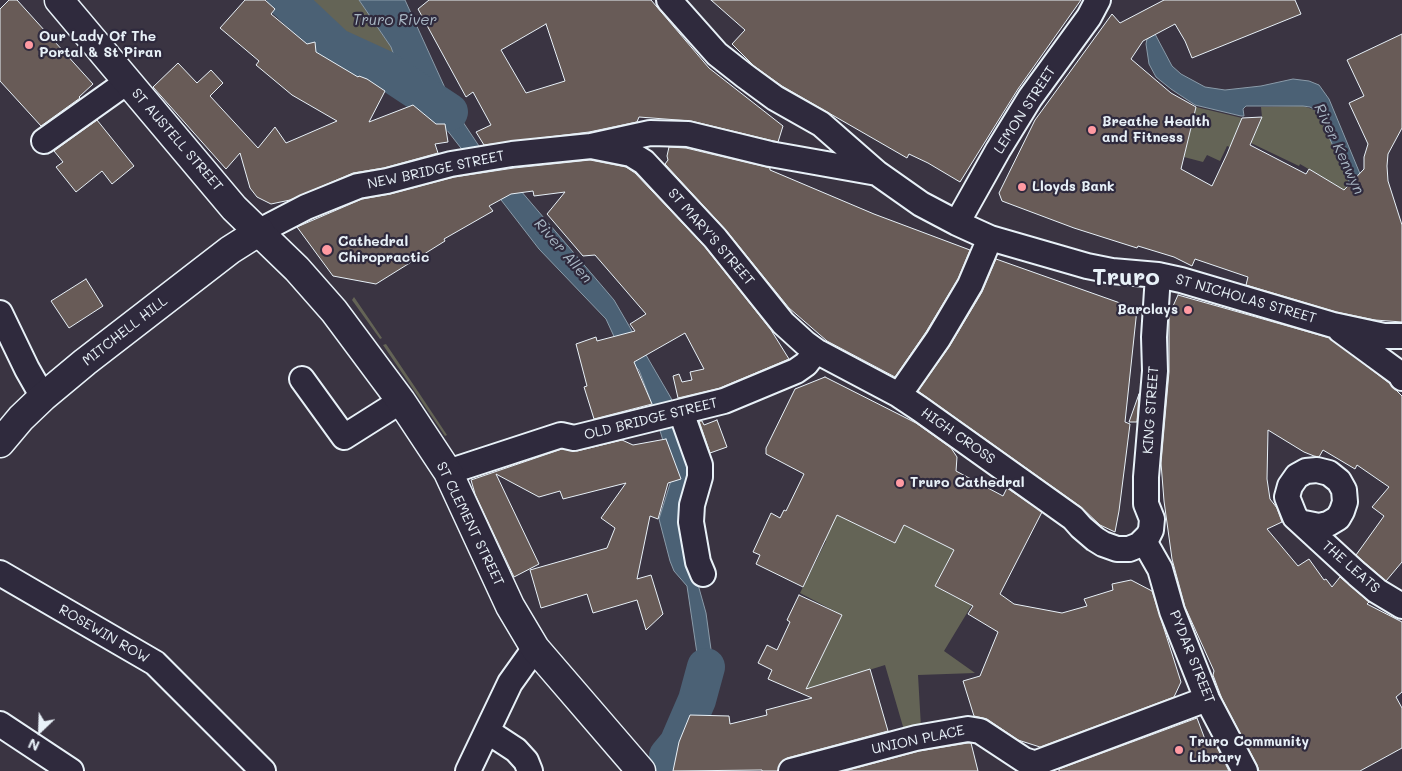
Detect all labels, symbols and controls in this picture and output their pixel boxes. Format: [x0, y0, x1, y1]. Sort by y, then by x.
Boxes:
water label: Truro River [353, 11, 437, 29]
place label: Our Lady Of The Portal & St Piran [39, 29, 162, 62]
marker: Our Lady Of The Portal & St Piran [23, 39, 35, 51]
street label: LEMON STREET [990, 63, 1060, 157]
street label: ST AUSTELL STREET [128, 85, 226, 195]
water label: River Kenwyn [1310, 101, 1368, 197]
place label: Breathe Health and Fitness [1102, 114, 1210, 146]
marker: Breathe Health and Fitness [1086, 124, 1098, 136]
street label: NEW BRIDGE STREET [366, 147, 506, 193]
place label: Lloyds Bank [1032, 179, 1115, 195]
marker: Lloyds Bank [1016, 181, 1028, 193]
street label: ST MARY'S STREET [664, 185, 758, 289]
water label: River Allen [530, 215, 596, 287]
place label: Cathedral Chiropractic [338, 234, 429, 266]
marker: Cathedral Chiropractic [320, 243, 334, 257]
district label: Truro [1092, 264, 1160, 292]
street label: ST NICHOLAS STREET [1174, 271, 1318, 327]
street label: MITCHELL HILL [79, 293, 171, 369]
place label: Barclays [1117, 302, 1178, 318]
marker: Barclays [1182, 304, 1194, 316]
street label: KING STREET [1140, 365, 1162, 455]
street label: OLD BRIDGE STREET [582, 394, 720, 444]
street label: HIGH CROSS [918, 404, 998, 468]
street label: ST CLEMENT STREET [433, 459, 507, 589]
place label: Truro Cathedral [910, 475, 1025, 491]
marker: Truro Cathedral [894, 477, 906, 489]
street label: THE LEATS [1319, 537, 1383, 597]
street label: ROSEWIN ROW [56, 601, 152, 667]
street label: PYDAR STREET [1166, 608, 1218, 706]
north arrow [15, 706, 65, 756]
street label: UNION PLACE [870, 722, 966, 758]
text: N [25, 734, 42, 756]
place label: Truro Community Library [1189, 734, 1309, 766]
marker: Truro Community Library [1173, 744, 1185, 756]

